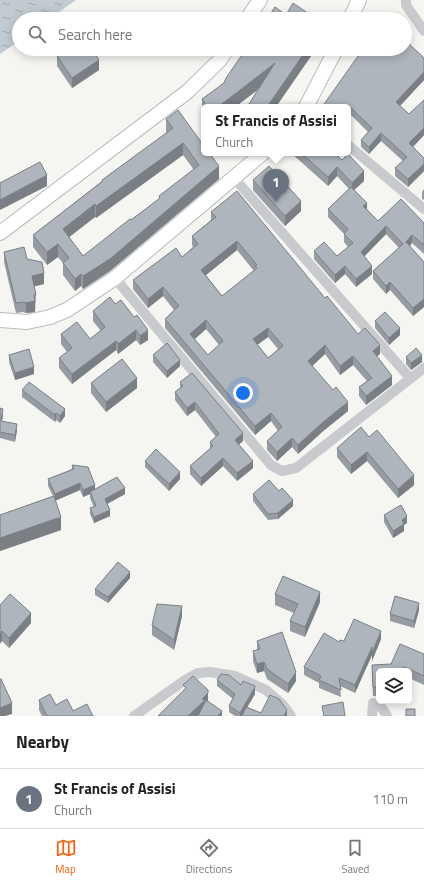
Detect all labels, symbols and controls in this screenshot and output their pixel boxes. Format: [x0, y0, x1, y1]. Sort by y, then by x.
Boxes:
search box [12, 12, 412, 56]
icon: search [26, 23, 48, 45]
text: Search here [58, 23, 132, 46]
popup [201, 104, 351, 156]
text: St Francis of Assisi [215, 109, 337, 132]
text: Church [215, 132, 253, 152]
pin: 1 [263, 169, 289, 202]
your location [233, 383, 253, 403]
map controls [376, 668, 412, 704]
button: layers [376, 668, 412, 704]
text: Nearby [16, 729, 69, 755]
text: St Francis of Assisi [54, 777, 176, 800]
text: 1 [25, 789, 33, 809]
text: 110 m [372, 789, 408, 809]
text: Church [54, 800, 92, 820]
tab: Map [55, 837, 77, 877]
tab: Directions [186, 837, 232, 877]
tab: Saved [341, 837, 369, 877]

